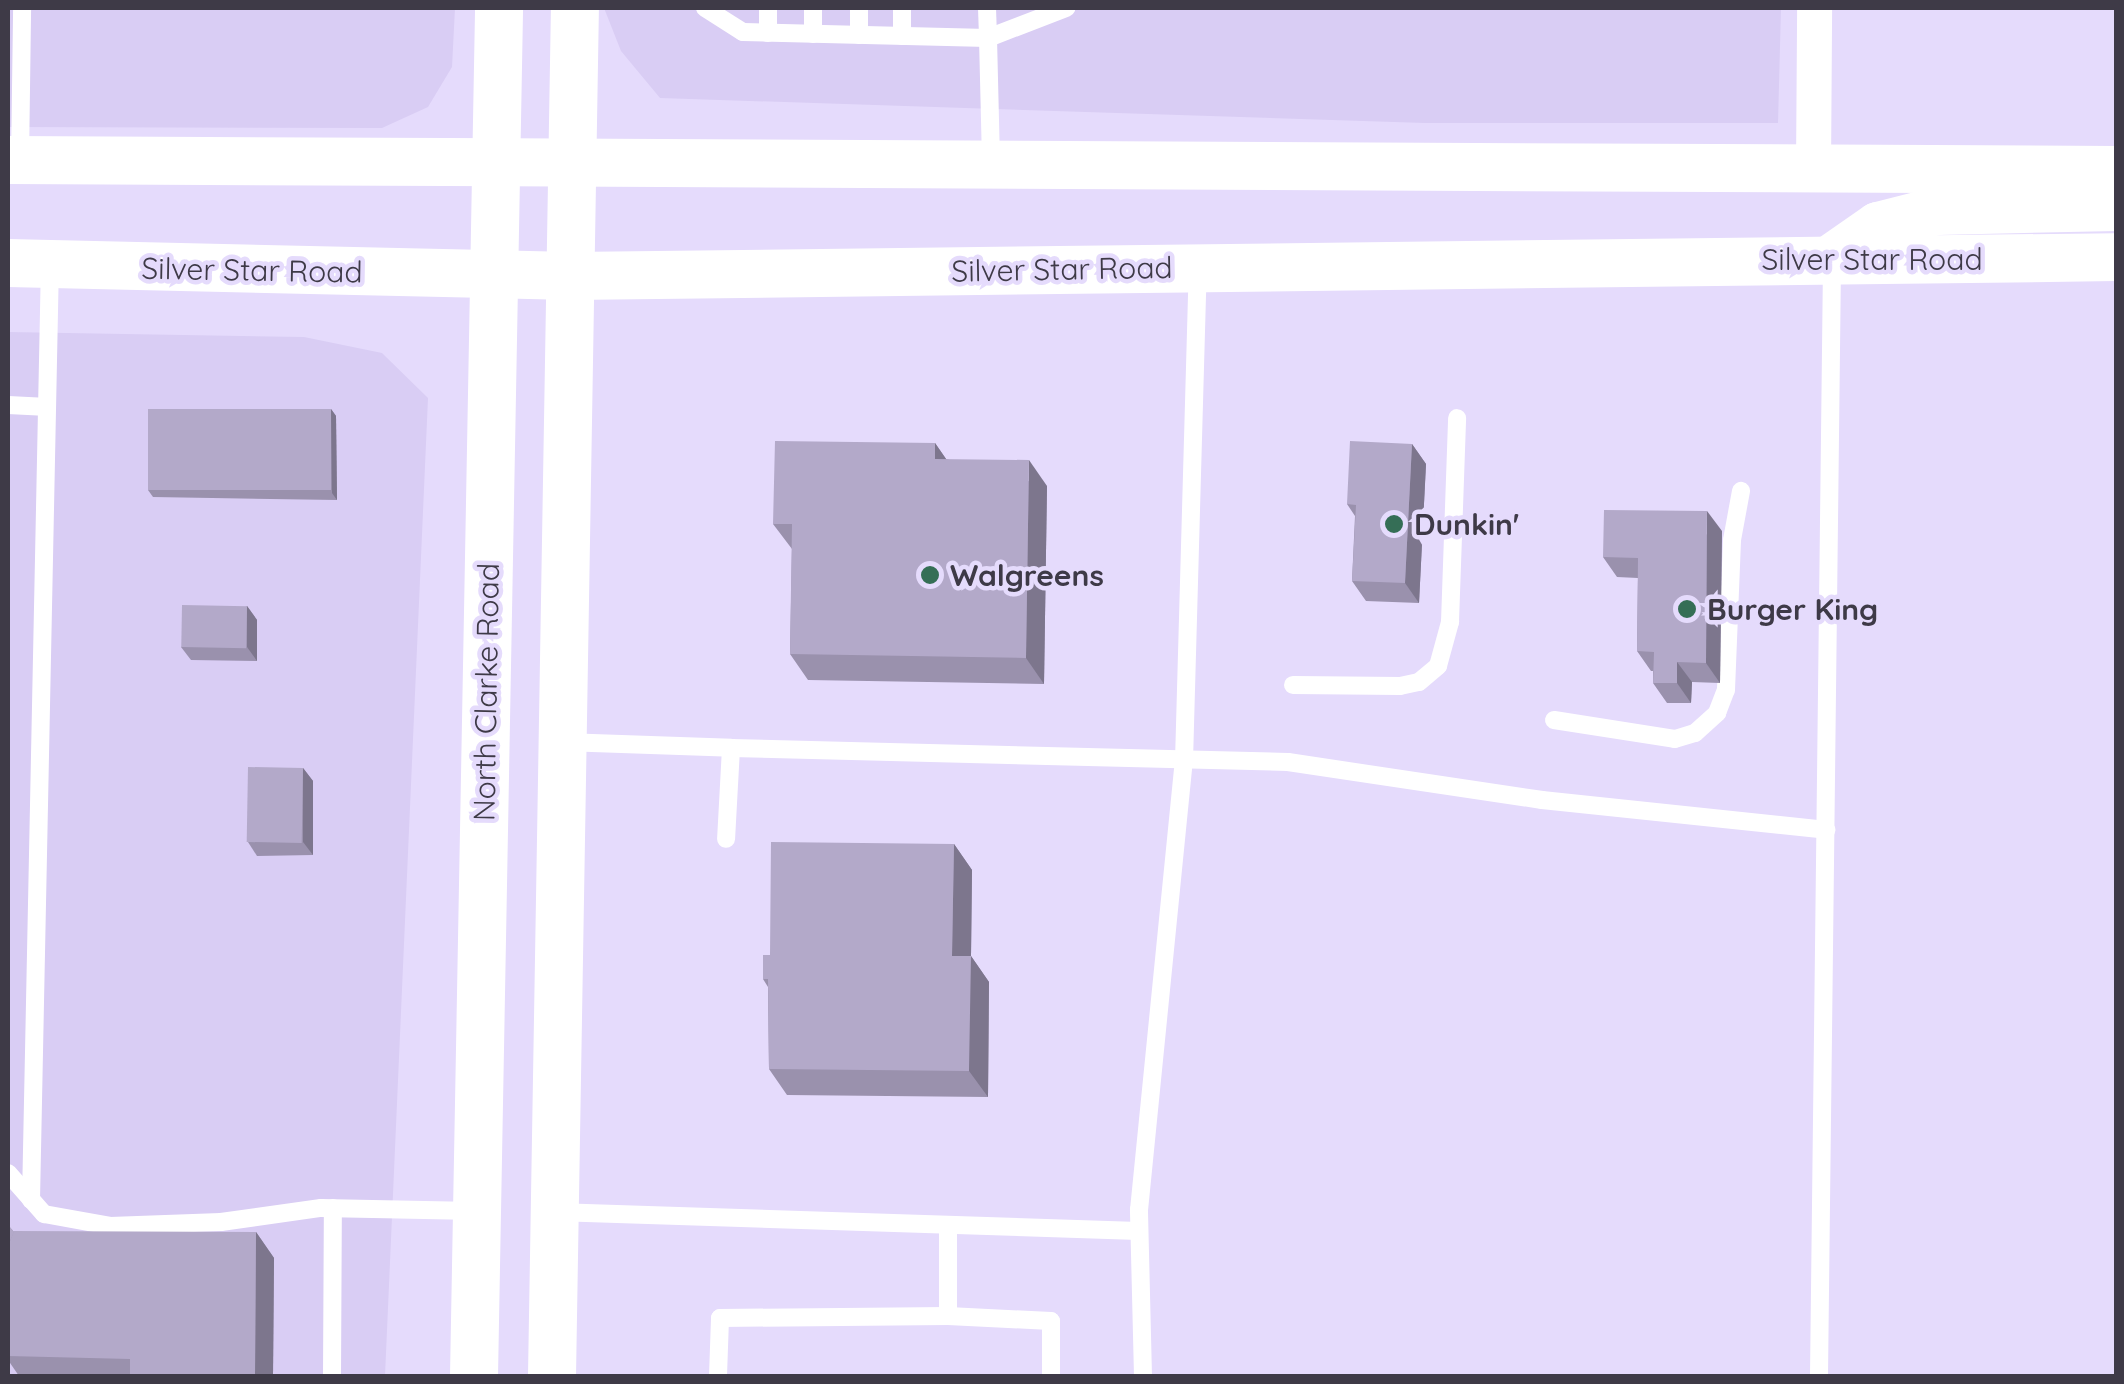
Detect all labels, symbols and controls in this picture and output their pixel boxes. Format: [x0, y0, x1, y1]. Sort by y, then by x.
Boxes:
street label: Silver Star Road [1761, 241, 1983, 277]
street label: Silver Star Road [951, 249, 1173, 289]
street label: Silver Star Road [141, 250, 363, 290]
place label: Dunkin' [1414, 506, 1519, 542]
marker: Dunkin' [1383, 513, 1405, 535]
place label: Walgreens [950, 557, 1104, 593]
street label: North Clarke Road [466, 563, 506, 821]
marker: Walgreens [919, 564, 941, 586]
place label: Burger King [1707, 591, 1878, 627]
marker: Burger King [1676, 598, 1698, 620]

